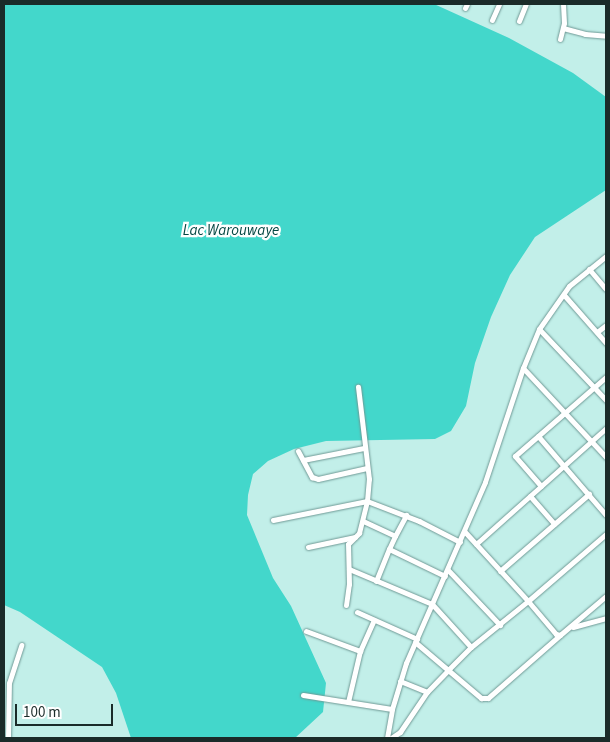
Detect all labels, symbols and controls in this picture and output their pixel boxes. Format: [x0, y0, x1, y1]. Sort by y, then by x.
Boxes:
water label: Lac Warouwaye [183, 222, 279, 240]
scale bar [18, 694, 115, 726]
text: 100 m [23, 702, 61, 723]

